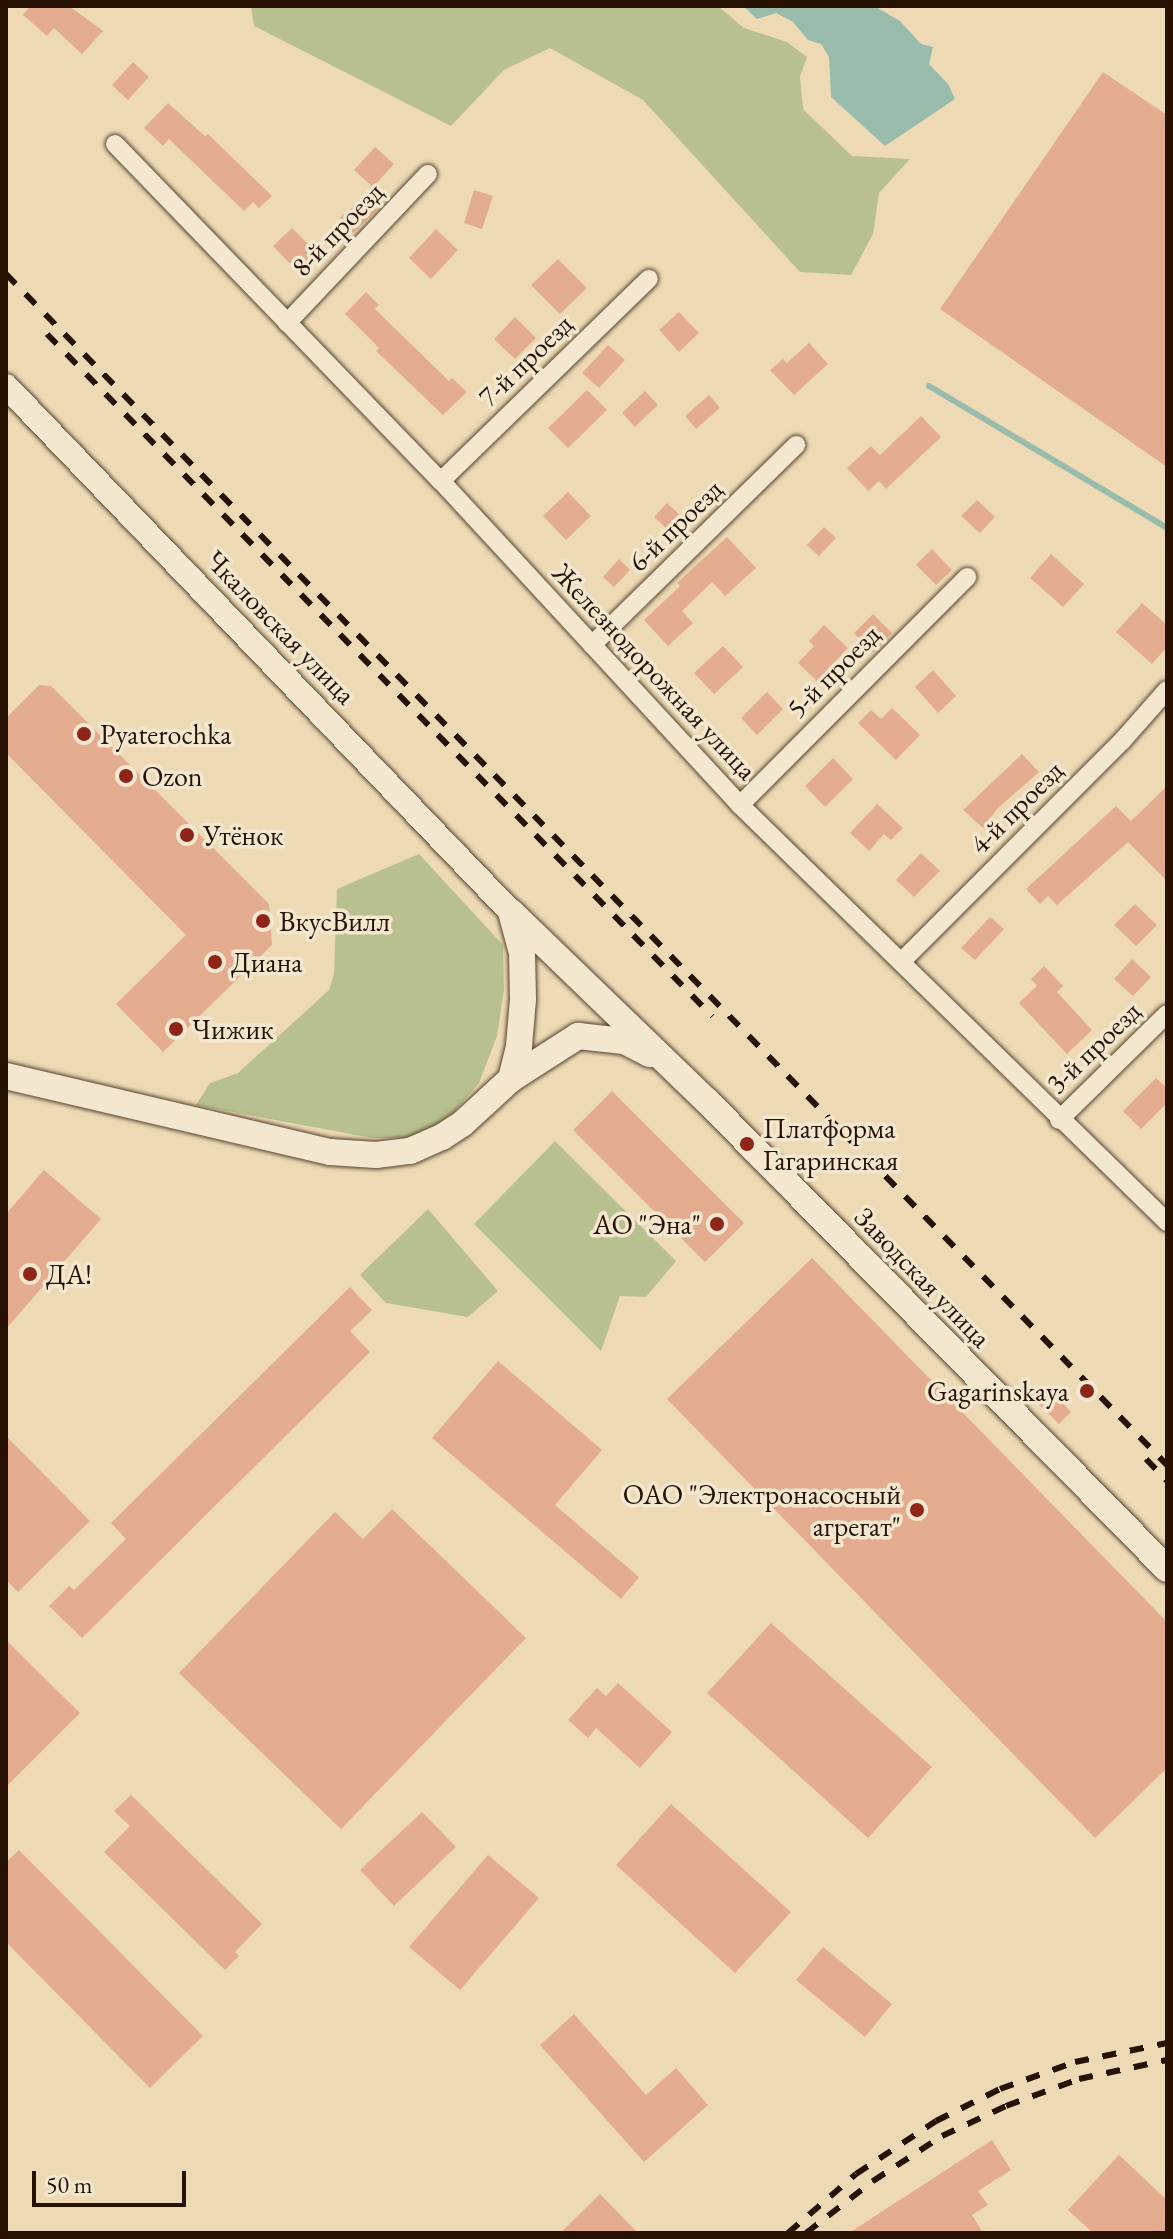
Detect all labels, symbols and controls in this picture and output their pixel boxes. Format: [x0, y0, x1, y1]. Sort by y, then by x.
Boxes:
street label: 8-й проезд [284, 175, 390, 283]
street label: 7-й проезд [471, 307, 579, 413]
street label: 6-й проезд [621, 472, 729, 578]
street label: Чкаловская улица [199, 543, 363, 711]
street label: Железнодорожная улица [546, 556, 764, 786]
street label: 5-й проезд [779, 617, 887, 725]
place label: Pyaterochka [100, 717, 232, 751]
marker: Pyaterochka [75, 725, 93, 743]
street label: 4-й проезд [962, 753, 1070, 861]
place label: Ozon [142, 759, 203, 793]
marker: Ozon [117, 767, 135, 785]
place label: Утёнок [203, 818, 283, 852]
marker: Утёнок [178, 826, 196, 844]
place label: ВкусВилл [279, 904, 390, 938]
marker: ВкусВилл [254, 912, 272, 930]
place label: Диана [231, 945, 302, 979]
marker: Диана [206, 953, 224, 971]
street label: 3-й проезд [1039, 994, 1147, 1100]
place label: Чижик [192, 1012, 274, 1046]
marker: Чижик [167, 1020, 185, 1038]
place label: Платформа Гагаринская [763, 1111, 898, 1177]
marker: Платформа Гагаринская [738, 1135, 756, 1153]
street label: Заводская улица [848, 1200, 998, 1354]
place label: АО "Эна" [593, 1207, 701, 1241]
marker: АО "Эна" [708, 1215, 726, 1233]
place label: ДА! [46, 1257, 92, 1291]
marker: ДА! [21, 1265, 39, 1283]
place label: Gagarinskaya [927, 1374, 1069, 1408]
marker: Gagarinskaya [1076, 1380, 1098, 1402]
place label: ОАО "Электронасосный агрегат" [623, 1477, 901, 1543]
marker: ОАО "Электронасосный агрегат" [908, 1501, 926, 1519]
scale bar [36, 2155, 190, 2205]
text: 50 m [46, 2169, 93, 2200]

